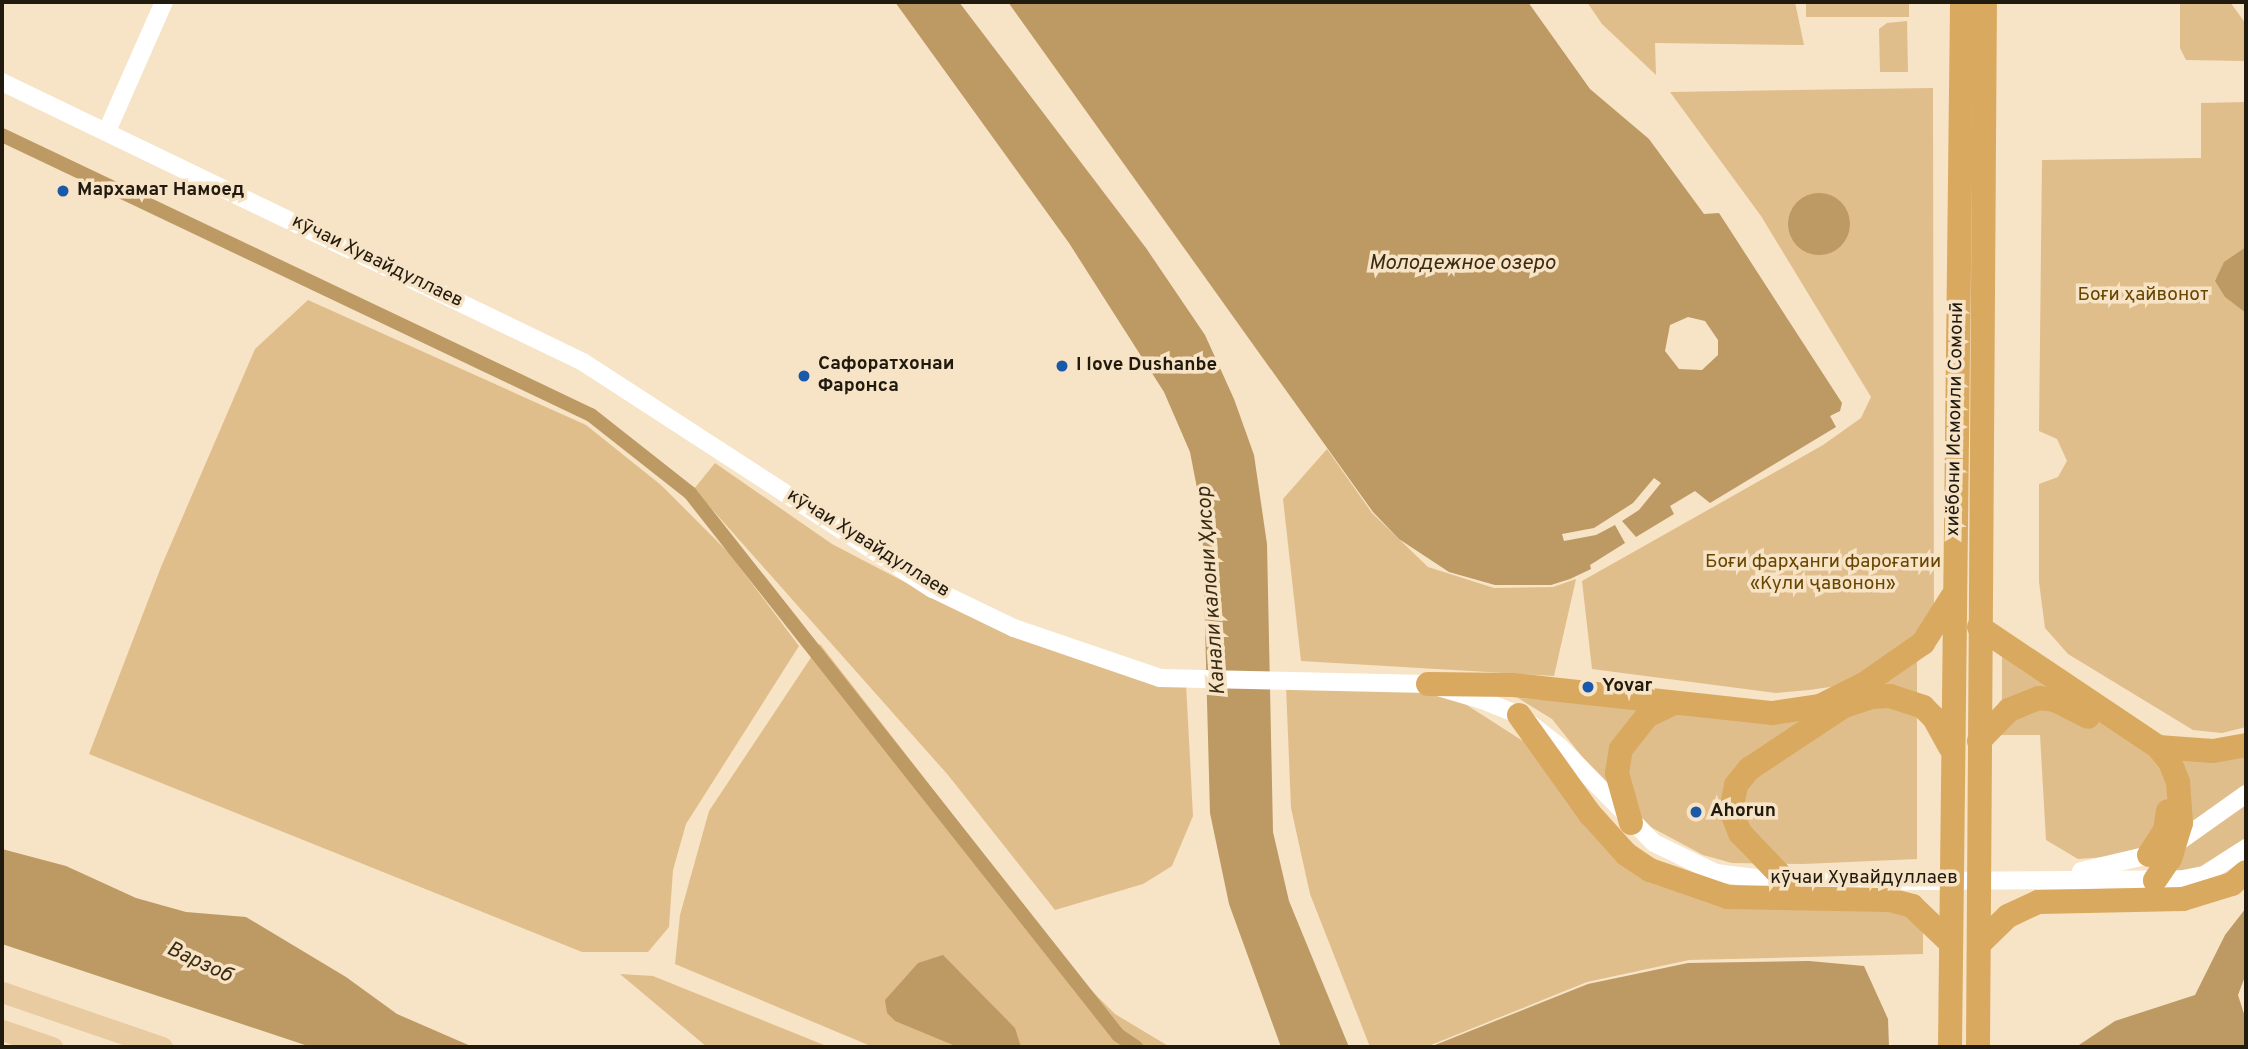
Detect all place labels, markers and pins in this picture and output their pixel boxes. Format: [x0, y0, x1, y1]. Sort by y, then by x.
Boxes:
place label: Мархамат Намоед [77, 180, 244, 202]
marker: Мархамат Намоед [55, 183, 71, 199]
place label: Сафоратхонаи Фаронса [818, 354, 954, 398]
place label: I love Dushanbe [1076, 355, 1217, 377]
marker: I love Dushanbe [1054, 358, 1070, 374]
marker: Сафоратхонаи Фаронса [796, 368, 812, 384]
place label: Yovar [1602, 676, 1653, 698]
marker: Yovar [1580, 679, 1596, 695]
place label: Ahorun [1710, 801, 1776, 823]
marker: Ahorun [1688, 804, 1704, 820]

